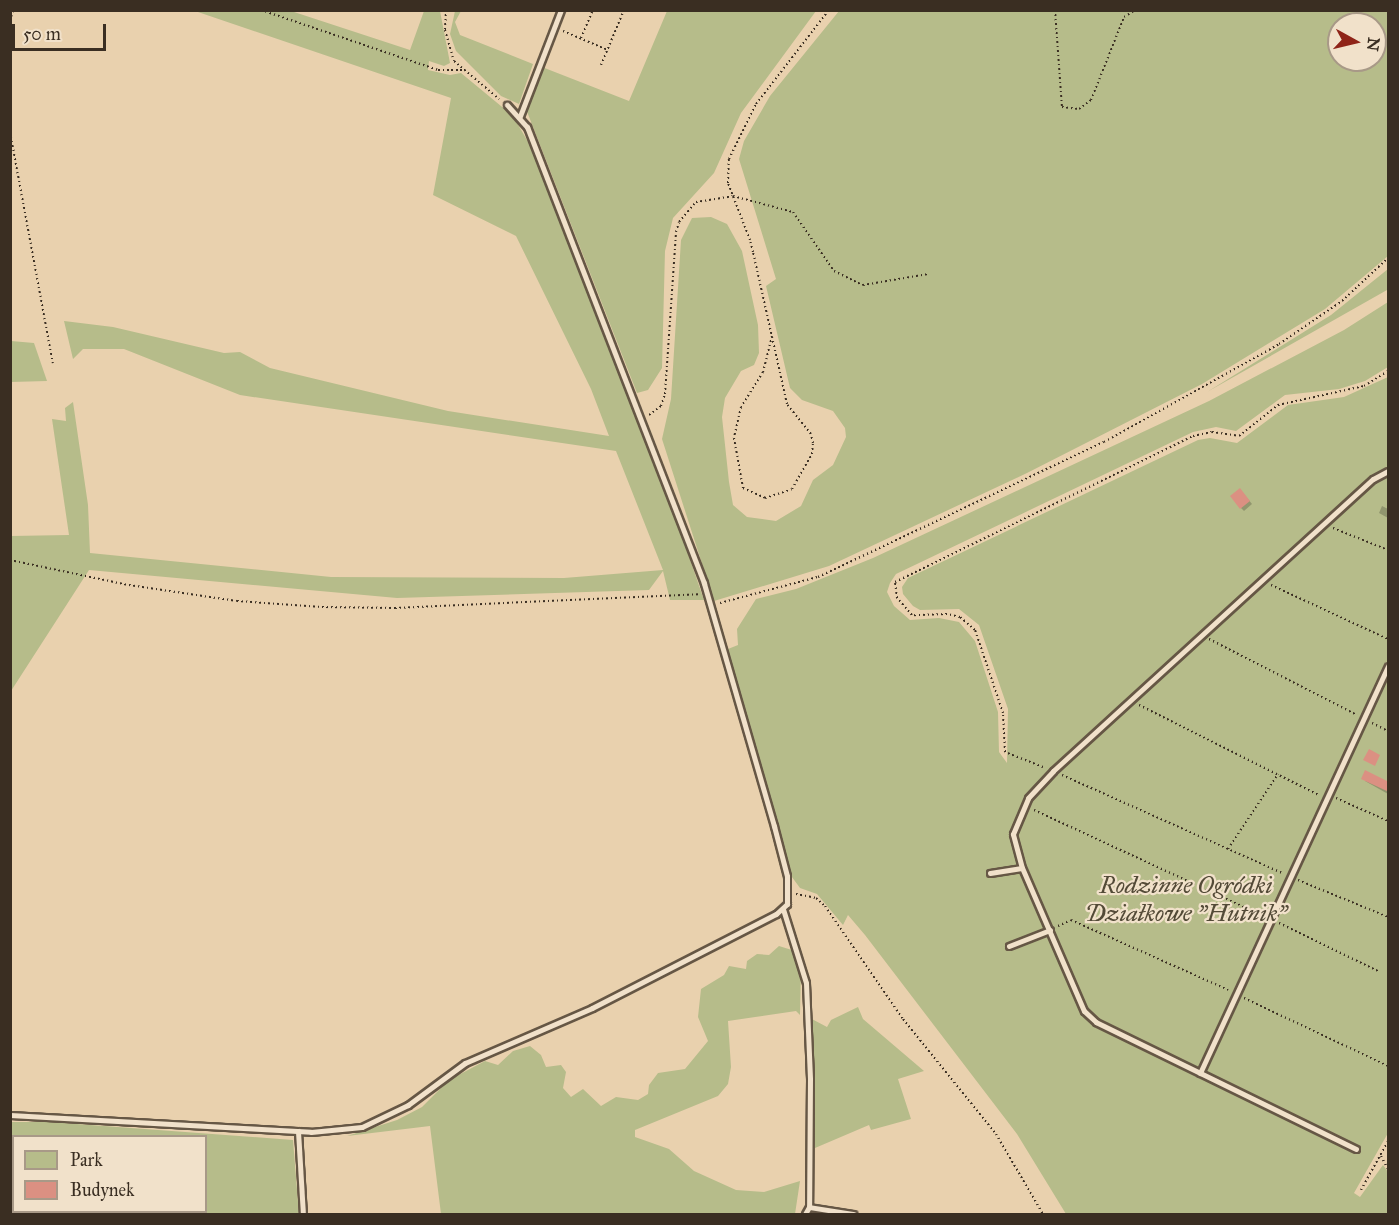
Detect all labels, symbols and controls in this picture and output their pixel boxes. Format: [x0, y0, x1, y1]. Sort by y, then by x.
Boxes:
scale bar [15, 12, 110, 50]
north arrow [1327, 12, 1387, 72]
text: 50 m [23, 23, 61, 45]
text: N [1363, 36, 1384, 52]
park label: Rodzinne Ogródki Działkowe "Hutnik" [1085, 872, 1287, 928]
legend [12, 1135, 207, 1213]
text: Park [70, 1149, 103, 1171]
text: Budynek [70, 1179, 134, 1201]

